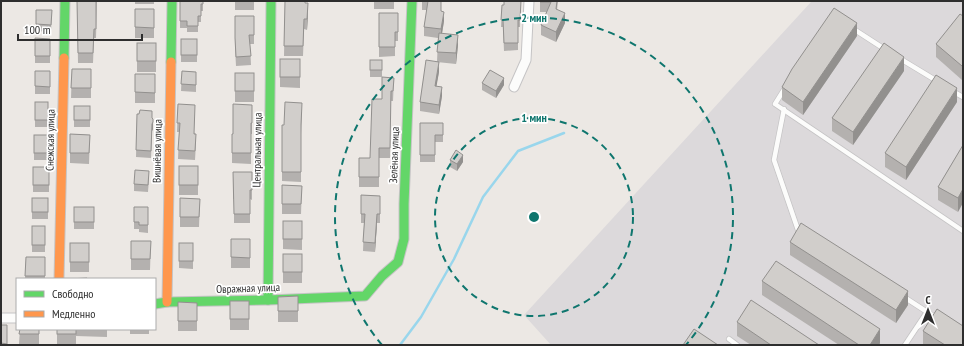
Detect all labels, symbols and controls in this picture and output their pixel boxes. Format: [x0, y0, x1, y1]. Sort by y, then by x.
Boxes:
text: 2 мин [521, 10, 547, 25]
scale bar [18, 16, 142, 42]
text: 100 m [24, 22, 51, 37]
street label: Снежская улица [42, 109, 58, 171]
text: 1 мин [521, 110, 547, 125]
street label: Центральная улица [249, 112, 265, 188]
street label: Вишнёвая улица [149, 119, 165, 183]
street label: Зелёная улица [386, 127, 402, 183]
centre of rings [527, 210, 541, 224]
legend [16, 278, 156, 330]
street label: Овражная улица [216, 280, 280, 296]
text: Свободно [52, 286, 94, 301]
north arrow [908, 290, 948, 330]
text: С [925, 293, 931, 307]
text: Медленно [52, 306, 95, 321]

